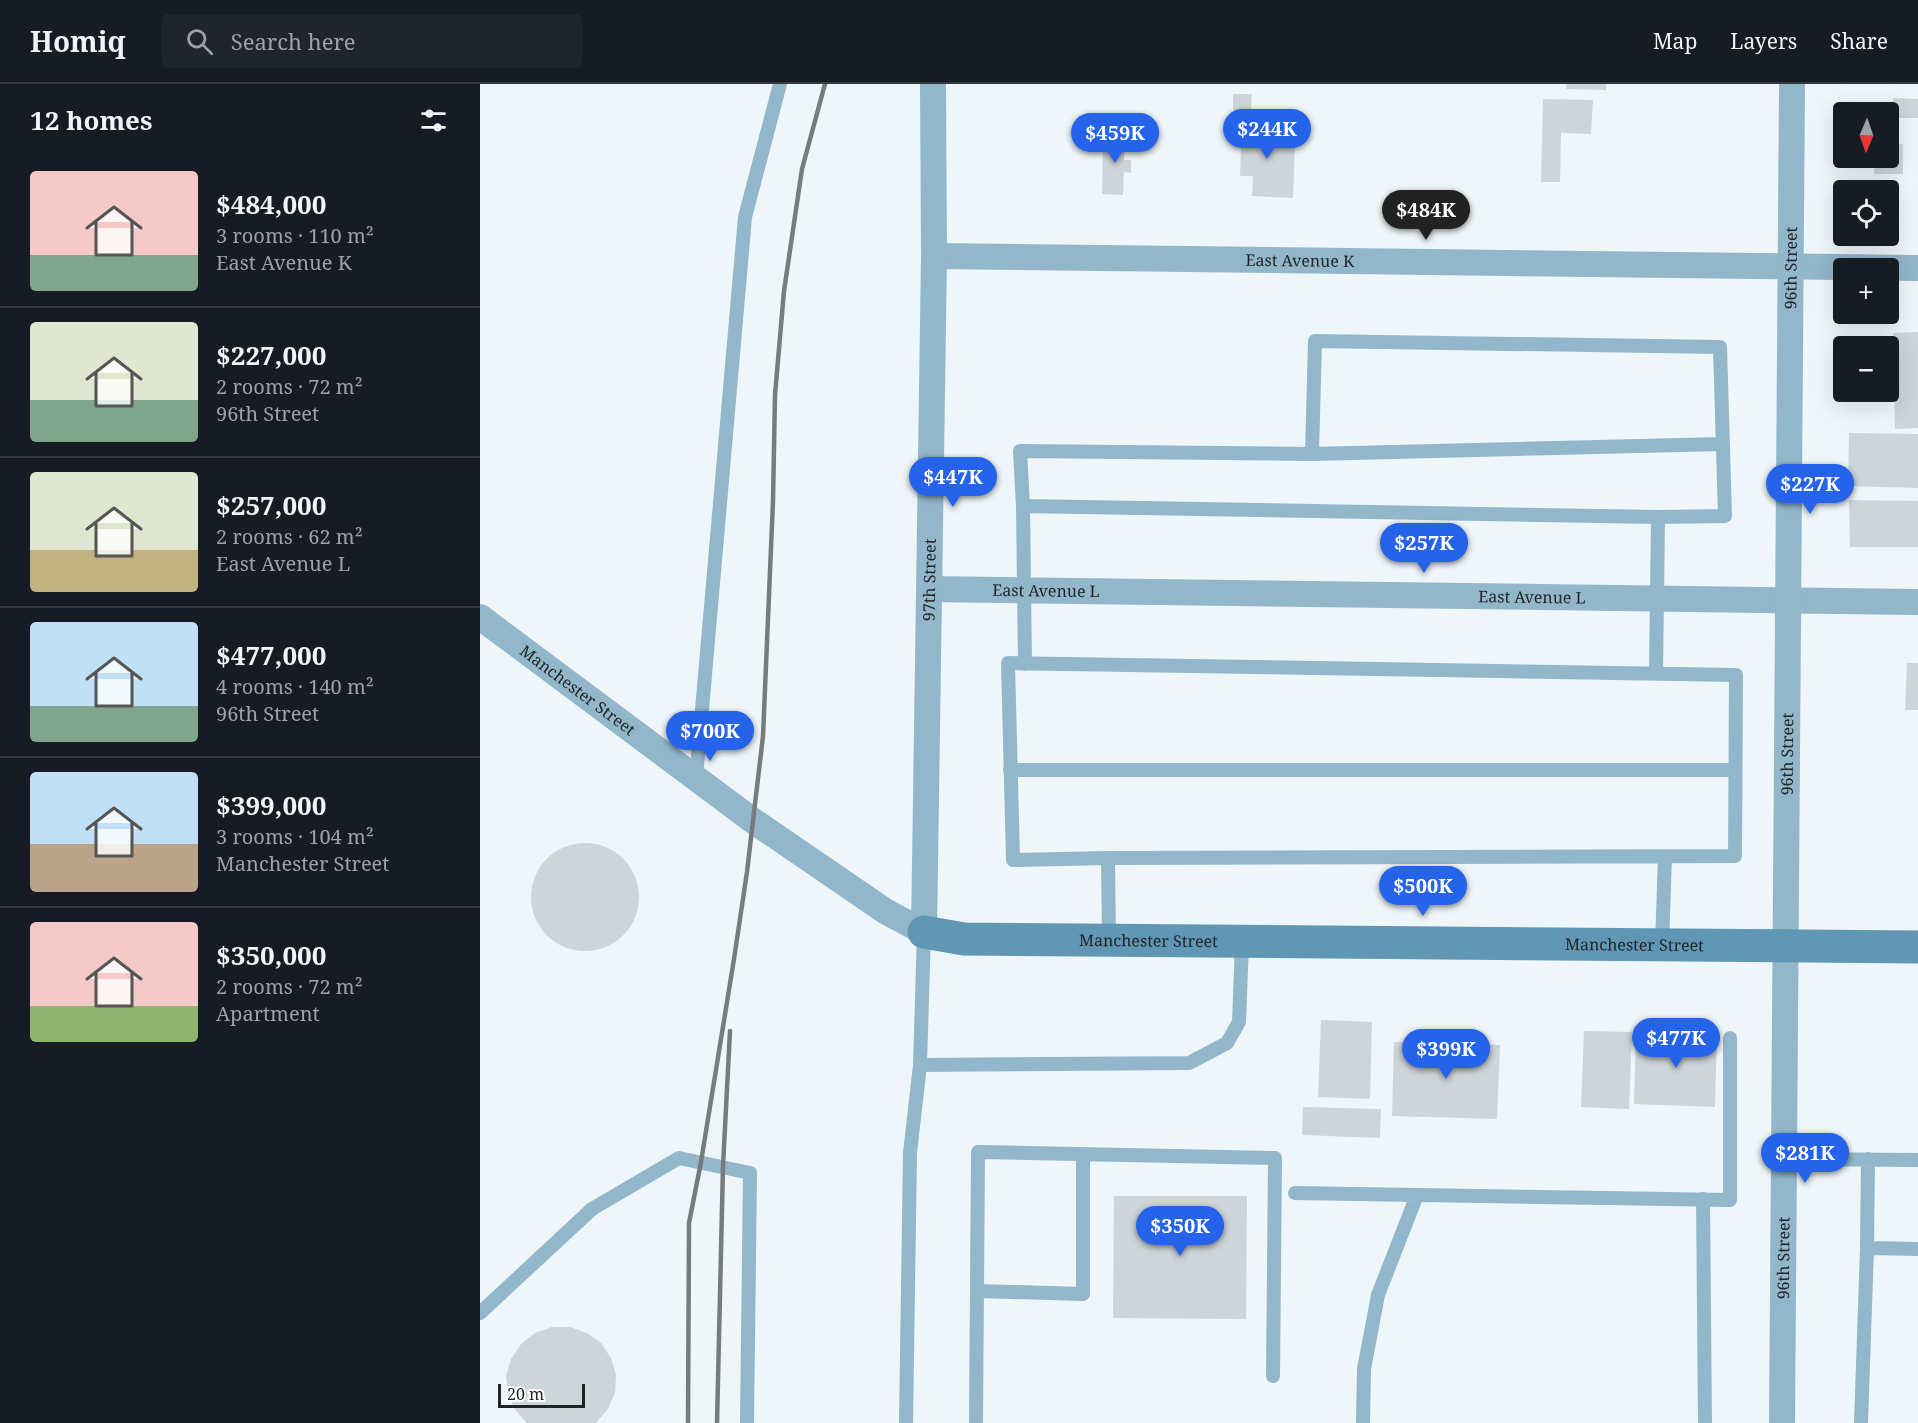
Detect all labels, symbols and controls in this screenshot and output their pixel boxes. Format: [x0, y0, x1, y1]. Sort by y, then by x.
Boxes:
search box [162, 14, 582, 68]
text: Homiq [30, 22, 126, 60]
icon: search [183, 25, 216, 58]
text: Search here [231, 26, 356, 56]
text: Map [1653, 27, 1697, 55]
text: Layers [1730, 27, 1797, 55]
text: Share [1830, 27, 1888, 55]
text: 12 homes [30, 102, 152, 138]
north arrow [1833, 102, 1899, 168]
map controls [1833, 102, 1899, 402]
icon: filters [417, 104, 450, 137]
pin: $244K [1225, 109, 1309, 160]
pin: $459K [1073, 113, 1157, 164]
text: $244K [1237, 115, 1297, 142]
text: $459K [1085, 119, 1145, 146]
button: locate [1833, 180, 1899, 246]
text: $484,000 [216, 186, 326, 222]
pin: $484K [1384, 190, 1468, 241]
icon: home [78, 195, 150, 267]
text: $484K [1396, 196, 1456, 223]
text: 3 rooms · 110 m² [216, 222, 374, 249]
street label: 96th Street [1779, 226, 1802, 309]
text: East Avenue K [216, 249, 352, 276]
street label: East Avenue K [1246, 249, 1355, 272]
button: + [1833, 258, 1899, 324]
button: − [1833, 336, 1899, 402]
text: $227,000 [216, 337, 326, 373]
icon: home [78, 346, 150, 418]
text: 2 rooms · 72 m² [216, 373, 363, 400]
text: 96th Street [216, 400, 319, 427]
pin: $447K [911, 457, 995, 508]
text: $447K [923, 463, 983, 490]
pin: $227K [1768, 464, 1852, 515]
text: $227K [1780, 470, 1840, 497]
text: $257,000 [216, 487, 326, 523]
icon: home [78, 496, 150, 568]
text: 2 rooms · 62 m² [216, 523, 363, 550]
pin: $257K [1382, 523, 1466, 574]
text: $257K [1394, 529, 1454, 556]
street label: 97th Street [918, 538, 941, 621]
text: East Avenue L [216, 550, 350, 577]
street label: East Avenue L [992, 579, 1100, 602]
street label: East Avenue L [1478, 585, 1586, 609]
text: $477,000 [216, 637, 326, 673]
street label: Manchester Street [516, 640, 640, 741]
icon: home [78, 646, 150, 718]
text: 4 rooms · 140 m² [216, 673, 374, 700]
text: 96th Street [216, 700, 319, 727]
pin: $700K [668, 711, 752, 762]
street label: 96th Street [1776, 712, 1798, 795]
text: $700K [680, 717, 740, 744]
text: $399,000 [216, 787, 326, 823]
icon: home [78, 796, 150, 868]
text: 3 rooms · 104 m² [216, 823, 374, 850]
text: Manchester Street [216, 850, 389, 877]
pin: $500K [1381, 866, 1465, 917]
text: $500K [1393, 872, 1453, 899]
street label: Manchester Street [1079, 929, 1218, 952]
street label: Manchester Street [1565, 933, 1704, 956]
text: $350,000 [216, 937, 326, 973]
icon: home [78, 946, 150, 1018]
text: 2 rooms · 72 m² [216, 973, 363, 1000]
text: Apartment [216, 1000, 320, 1027]
pin: $477K [1634, 1018, 1718, 1069]
text: $477K [1646, 1024, 1706, 1051]
pin: $399K [1404, 1029, 1488, 1080]
text: $399K [1416, 1035, 1476, 1062]
pin: $281K [1763, 1133, 1847, 1184]
text: $281K [1775, 1139, 1835, 1166]
pin: $350K [1138, 1206, 1222, 1257]
text: $350K [1150, 1212, 1210, 1239]
street label: 96th Street [1772, 1216, 1795, 1299]
scale bar [498, 1381, 585, 1408]
text: 20 m [507, 1383, 544, 1405]

